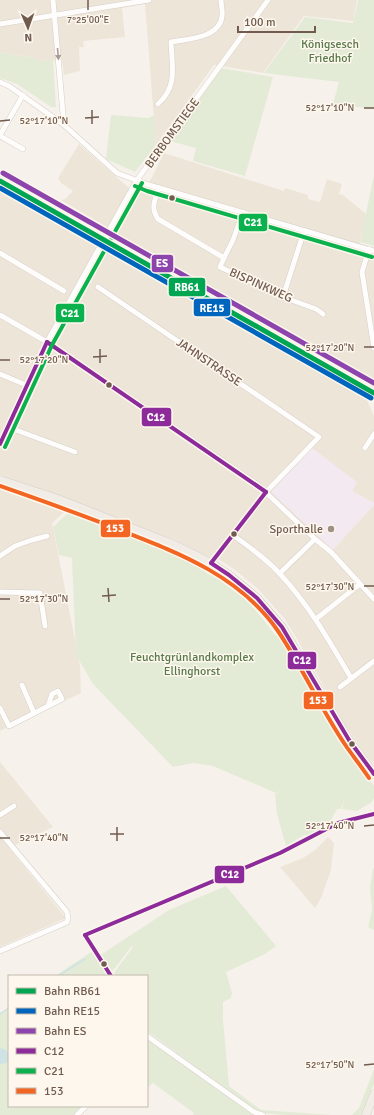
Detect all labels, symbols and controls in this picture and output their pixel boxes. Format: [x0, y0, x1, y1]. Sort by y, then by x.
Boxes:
north arrow [8, 8, 48, 48]
scale bar [238, 8, 315, 34]
text: 7°25'00"E [67, 14, 109, 26]
text: 100 m [244, 15, 276, 30]
text: N [24, 31, 32, 44]
park label: Königsesch Friedhof [301, 37, 359, 66]
one-way arrow [55, 48, 61, 60]
street label: BERBOMSTIEGE [142, 95, 203, 171]
text: 52°17'10"N [306, 102, 354, 114]
text: 52°17'10"N [20, 115, 68, 127]
unlabelled marker [167, 193, 177, 203]
line badge: C21 [238, 213, 268, 232]
text: C21 [244, 216, 262, 229]
line badge: ES [151, 254, 174, 273]
text: ES [156, 257, 168, 270]
street label: BISPINKWEG [227, 265, 295, 306]
line badge: RB61 [168, 277, 206, 297]
text: RB61 [174, 281, 200, 294]
line badge: RE15 [193, 298, 231, 317]
text: RE15 [200, 302, 225, 315]
line badge: C21 [55, 303, 85, 323]
text: C21 [61, 307, 79, 320]
street label: JAHNSTRASSE [173, 335, 244, 390]
text: 52°17'20"N [306, 342, 354, 354]
text: 52°17'20"N [20, 354, 68, 366]
unlabelled marker [104, 380, 114, 390]
line badge: C12 [141, 407, 172, 427]
text: C12 [147, 411, 165, 424]
line badge: 153 [100, 519, 131, 538]
text: 153 [106, 522, 124, 535]
place label: Sporthalle [269, 522, 323, 537]
marker: Sporthalle [326, 524, 336, 534]
unlabelled marker [229, 529, 239, 539]
text: 52°17'30"N [306, 581, 354, 593]
text: 52°17'30"N [20, 593, 68, 605]
park label: Feuchtgrünlandkomplex Ellinghorst [130, 650, 255, 679]
line badge: C12 [287, 651, 317, 670]
text: C12 [293, 654, 311, 667]
line badge: 153 [303, 691, 334, 710]
text: 153 [309, 694, 327, 707]
unlabelled marker [347, 739, 357, 749]
text: 52°17'40"N [306, 820, 354, 832]
text: 52°17'40"N [20, 832, 68, 844]
line badge: C12 [214, 865, 245, 884]
text: C12 [221, 868, 239, 881]
unlabelled marker [99, 959, 109, 969]
legend [8, 975, 148, 1107]
text: Bahn RB61 [44, 984, 101, 999]
text: Bahn RE15 [44, 1004, 100, 1019]
text: Bahn ES [44, 1024, 87, 1039]
text: C12 [44, 1044, 64, 1059]
text: 52°17'50"N [306, 1059, 354, 1071]
text: C21 [44, 1064, 64, 1079]
text: 153 [44, 1084, 63, 1099]

